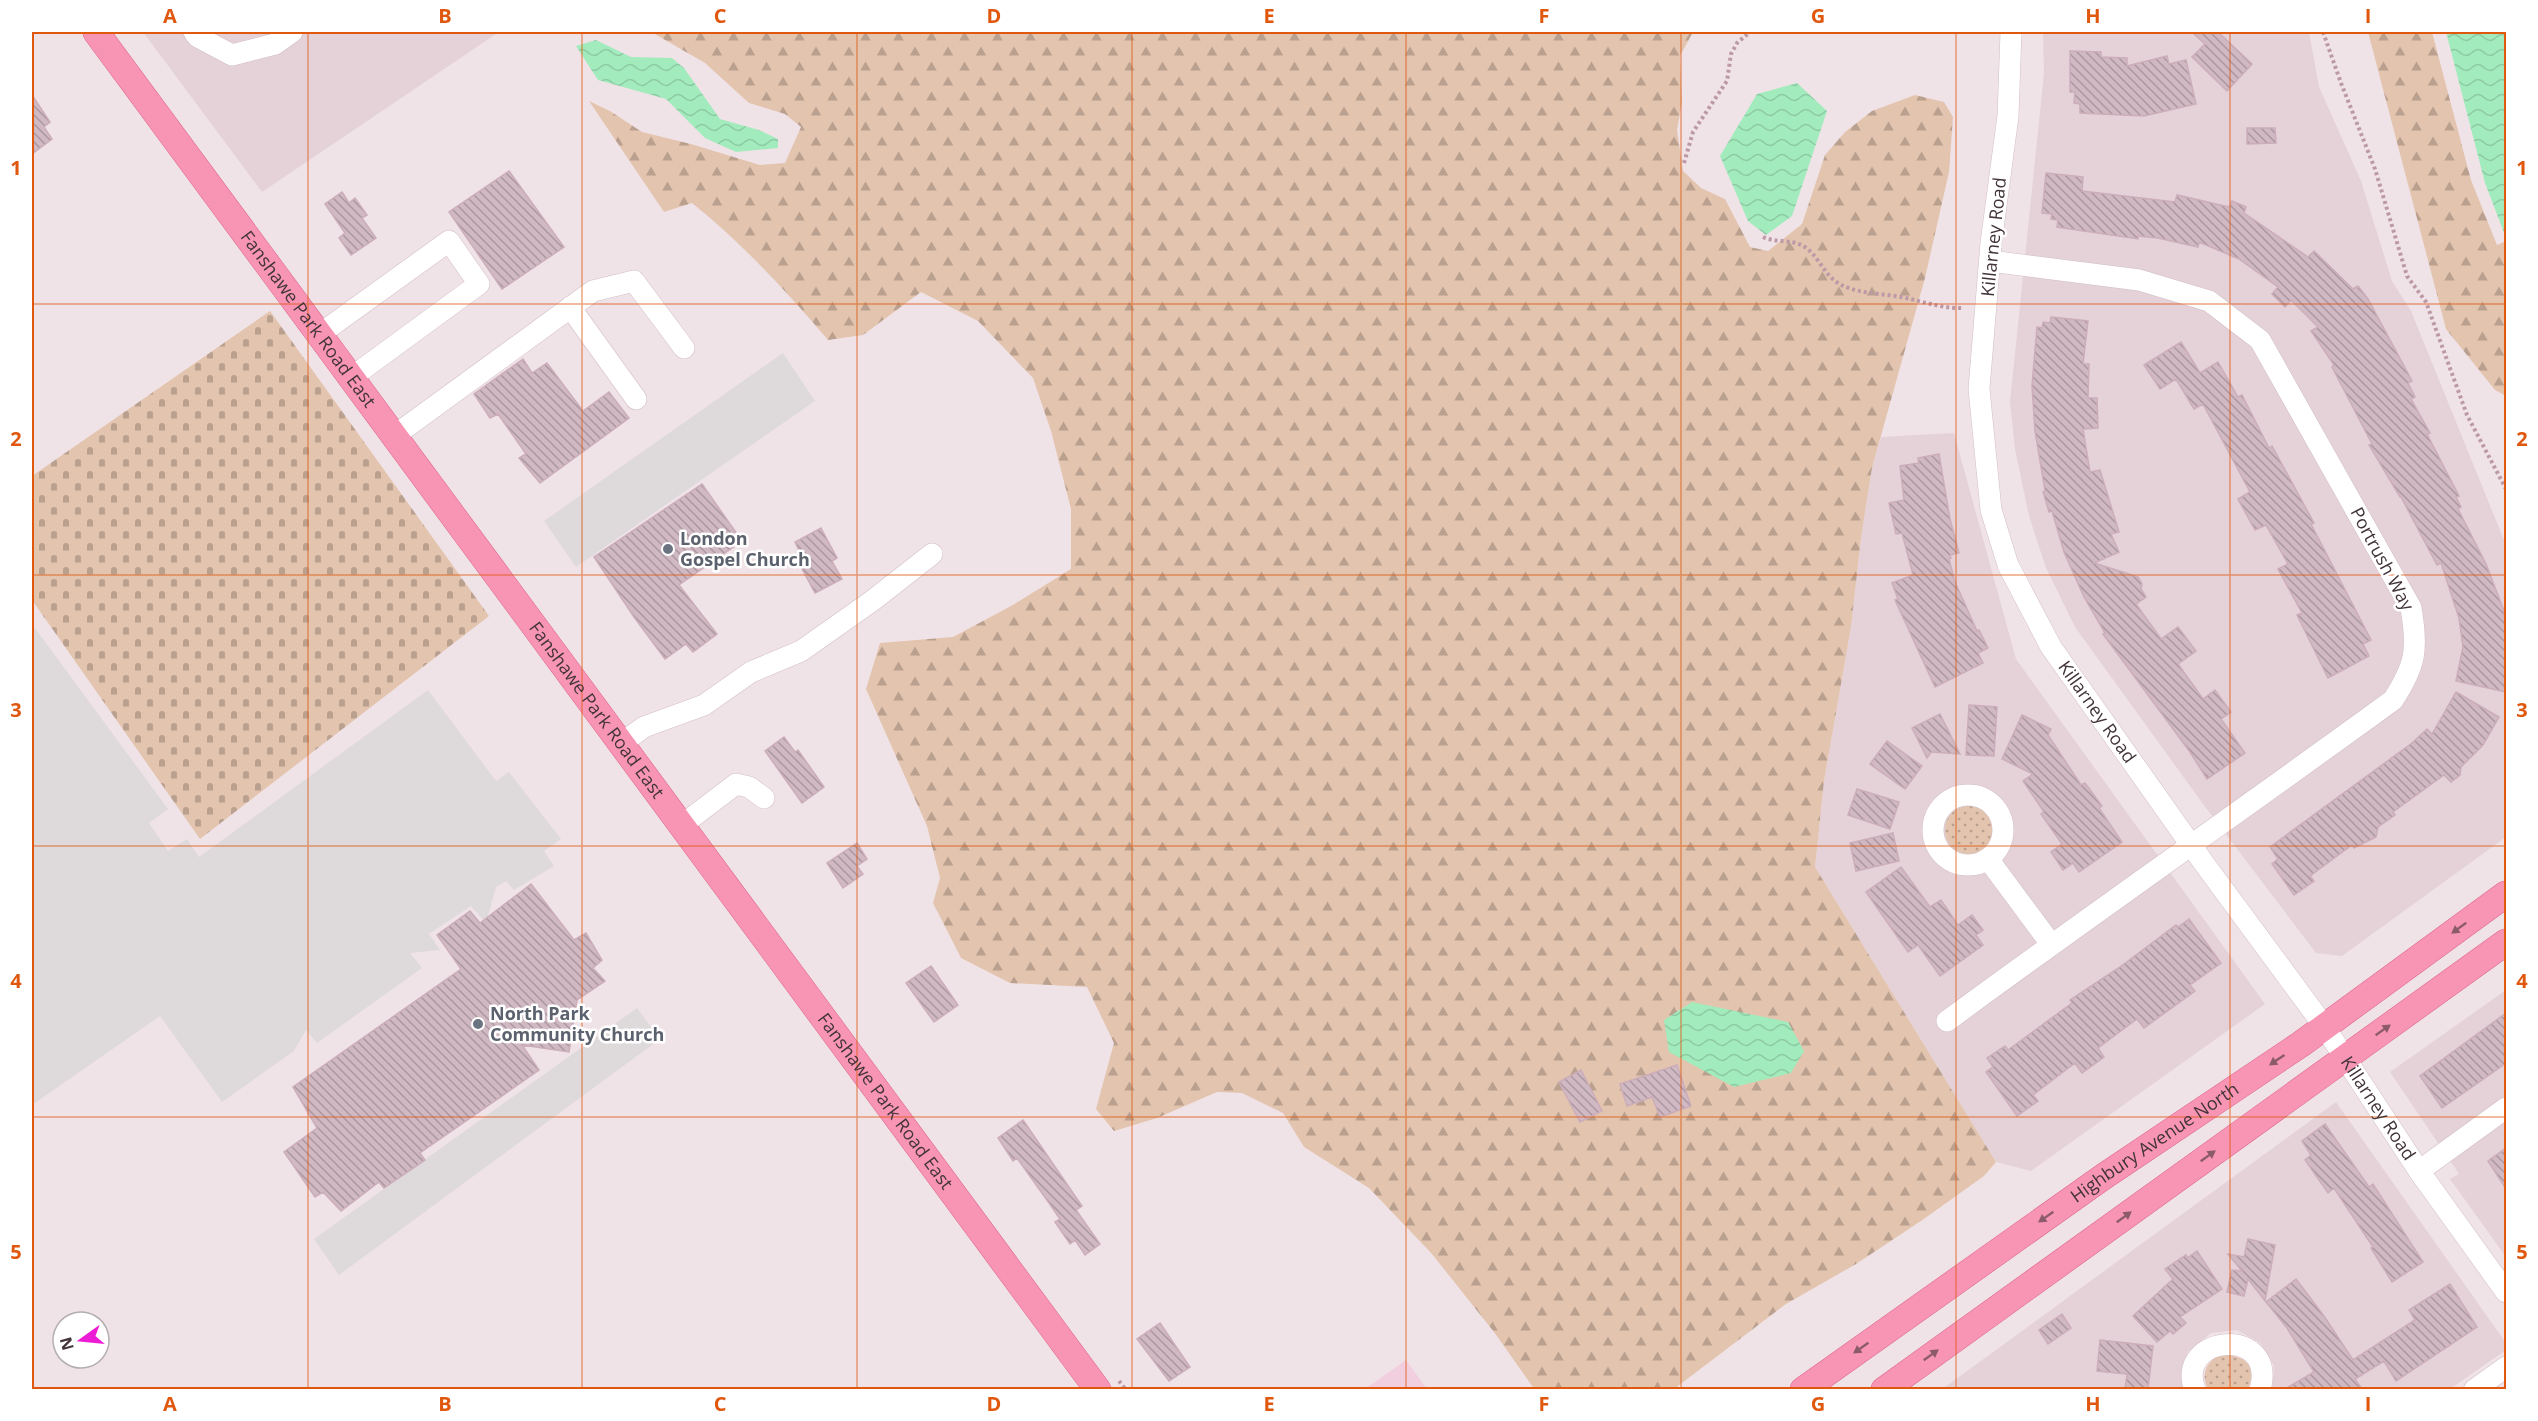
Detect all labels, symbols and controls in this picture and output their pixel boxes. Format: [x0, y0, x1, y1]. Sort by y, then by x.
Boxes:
text: A [163, 2, 177, 29]
text: B [438, 2, 452, 29]
text: C [714, 2, 727, 29]
text: D [987, 2, 1001, 29]
text: E [1263, 2, 1275, 29]
text: F [1539, 2, 1549, 29]
text: G [1811, 2, 1825, 29]
text: H [2085, 2, 2101, 29]
text: I [2365, 2, 2371, 29]
text: 1 [10, 154, 22, 181]
text: 1 [2516, 154, 2528, 181]
street label: Killarney Road [1975, 176, 2011, 298]
street label: Fanshawe Park Road East [236, 226, 382, 412]
text: 2 [10, 425, 22, 452]
text: 2 [2516, 425, 2528, 452]
street label: Portrush Way [2346, 503, 2421, 615]
place label: London Gospel Church [680, 526, 810, 571]
marker: London Gospel Church [661, 542, 675, 556]
street label: Fanshawe Park Road East [524, 617, 670, 803]
street label: Killarney Road [2053, 656, 2142, 767]
text: 3 [10, 696, 22, 723]
text: 3 [2516, 696, 2528, 723]
one-way arrow [2452, 922, 2468, 934]
text: 4 [10, 967, 22, 994]
text: 4 [2516, 967, 2528, 994]
place label: North Park Community Church [490, 1001, 664, 1046]
street label: Fanshawe Park Road East [813, 1008, 959, 1194]
marker: North Park Community Church [471, 1017, 485, 1031]
one-way arrow [2375, 1024, 2391, 1036]
street label: Killarney Road [2336, 1051, 2422, 1165]
one-way arrow [2269, 1054, 2285, 1066]
street label: Highbury Avenue North [2065, 1076, 2243, 1207]
one-way arrow [2200, 1150, 2216, 1162]
one-way arrow [2039, 1211, 2055, 1223]
one-way arrow [2115, 1211, 2131, 1223]
text: 5 [10, 1238, 22, 1265]
text: 5 [2516, 1238, 2528, 1265]
north arrow [51, 1310, 111, 1370]
text: N [54, 1335, 79, 1353]
one-way arrow [1854, 1342, 1870, 1354]
one-way arrow [1923, 1349, 1939, 1361]
text: A [163, 1390, 177, 1417]
text: B [438, 1390, 452, 1417]
text: C [714, 1390, 727, 1417]
text: D [987, 1390, 1001, 1417]
text: E [1263, 1390, 1275, 1417]
text: F [1539, 1390, 1549, 1417]
text: G [1811, 1390, 1825, 1417]
text: H [2085, 1390, 2101, 1417]
text: I [2365, 1390, 2371, 1417]

